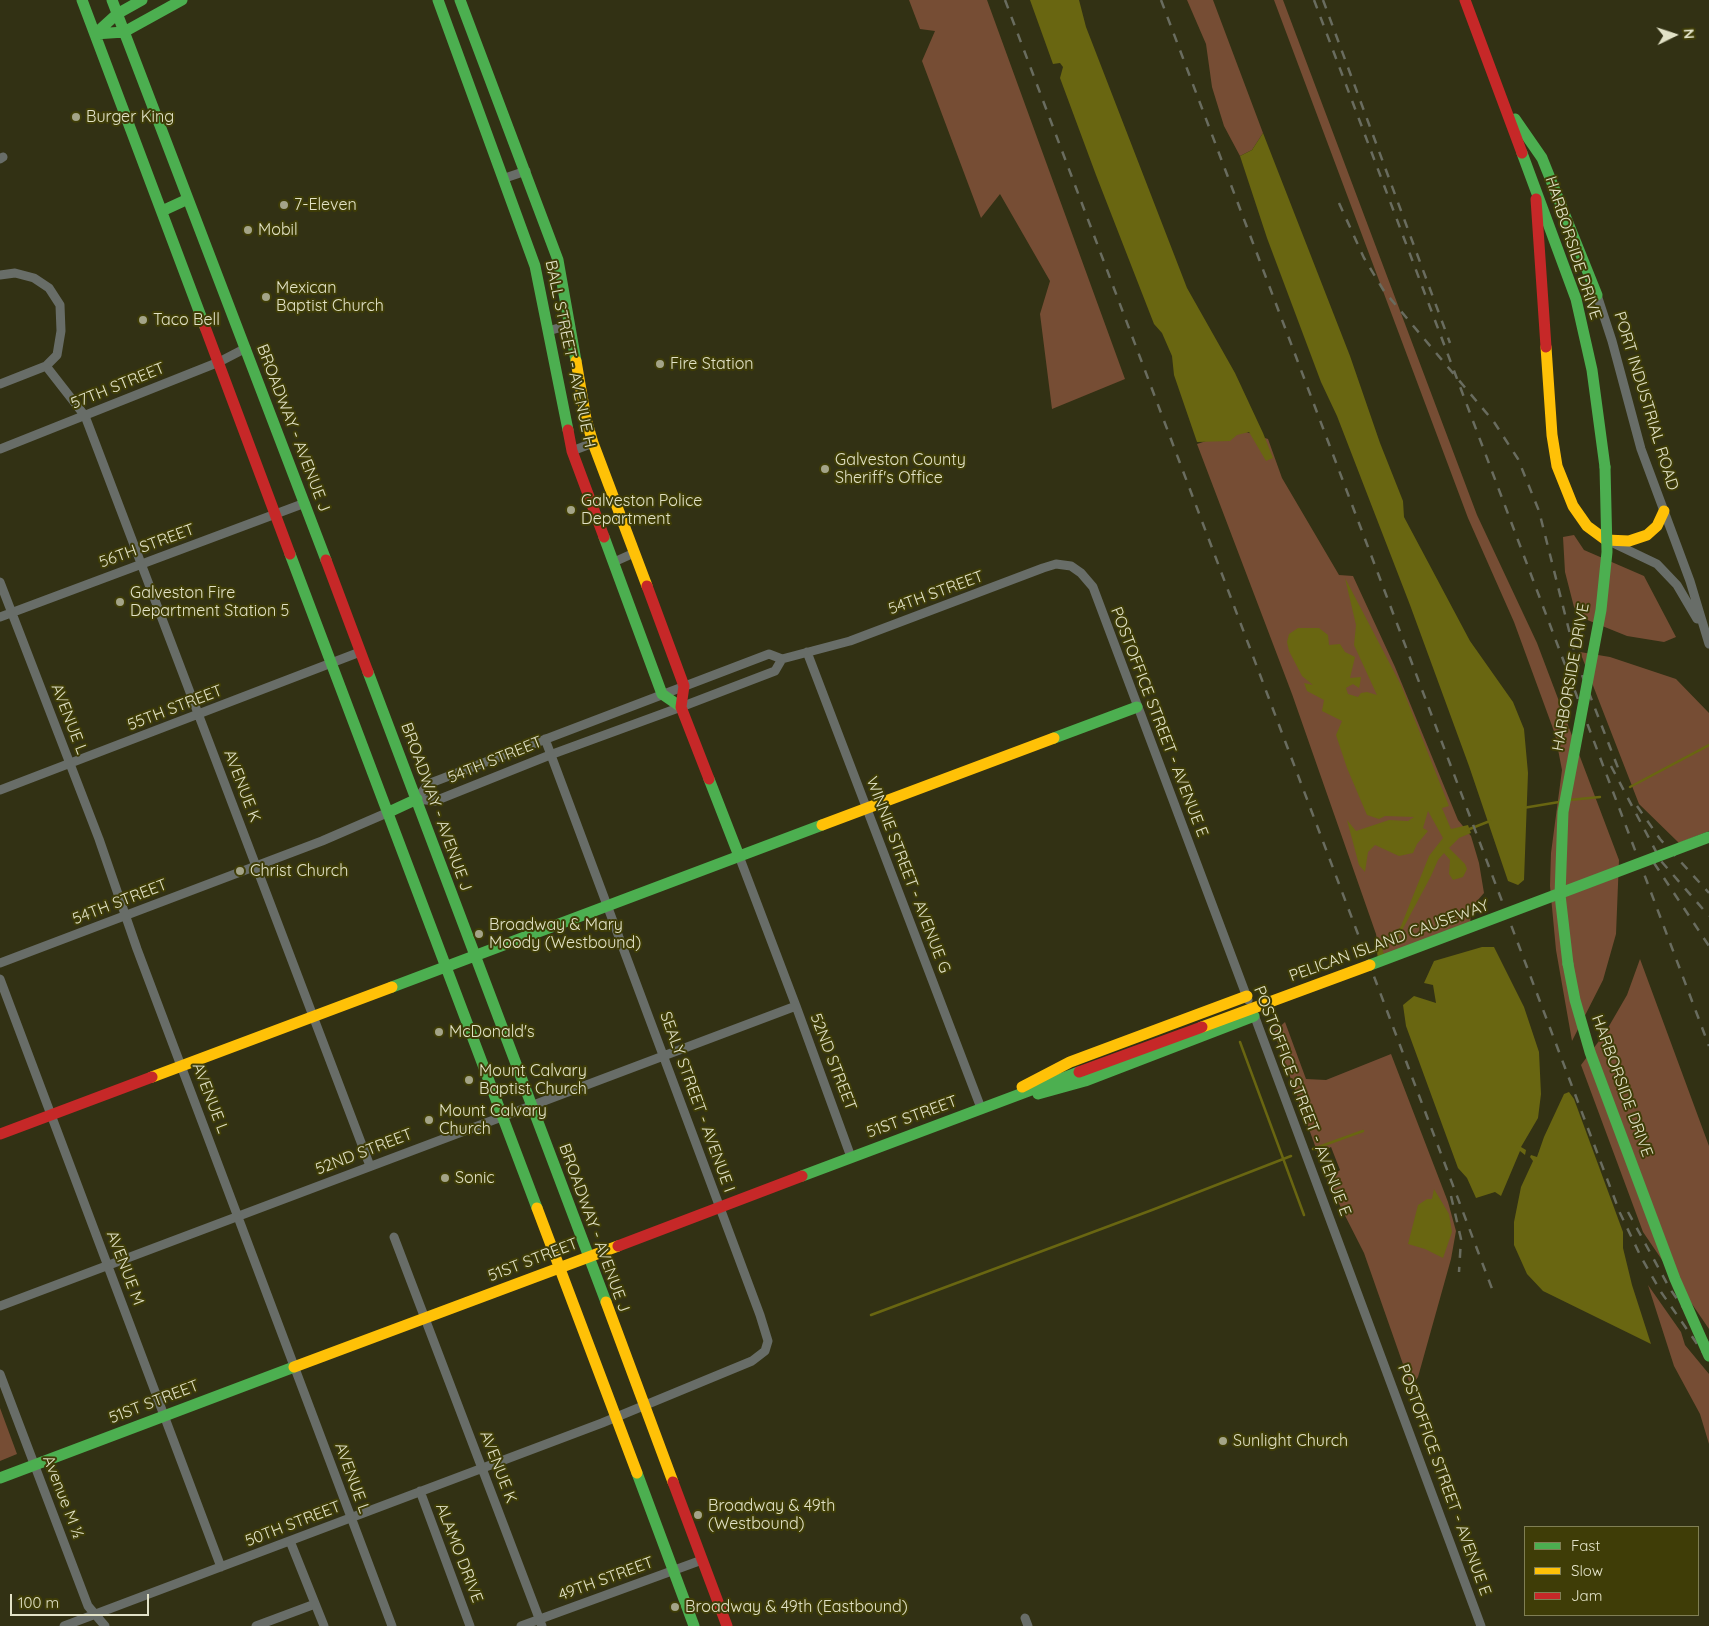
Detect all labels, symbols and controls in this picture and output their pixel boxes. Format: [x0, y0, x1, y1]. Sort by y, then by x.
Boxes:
north arrow [1649, 10, 1699, 60]
text: N [1680, 28, 1698, 40]
place label: Burger King [86, 107, 174, 127]
marker: Burger King [70, 111, 82, 123]
street label: HARBORSIDE DRIVE [1541, 174, 1605, 322]
place label: 7-Eleven [294, 195, 357, 215]
marker: 7-Eleven [278, 199, 290, 211]
place label: Mobil [258, 220, 298, 240]
marker: Mobil [242, 224, 254, 236]
street label: BALL STREET - AVENUE H [541, 259, 599, 449]
place label: Mexican Baptist Church [276, 278, 384, 316]
marker: Mexican Baptist Church [260, 291, 272, 303]
street label: PORT INDUSTRIAL ROAD [1610, 309, 1682, 493]
place label: Taco Bell [153, 310, 220, 330]
marker: Taco Bell [137, 314, 149, 326]
street label: BROADWAY - AVENUE J [252, 342, 334, 514]
place label: Fire Station [670, 354, 754, 374]
street label: 57TH STREET [68, 358, 168, 414]
marker: Fire Station [654, 358, 666, 370]
place label: Galveston County Sheriff's Office [835, 450, 966, 488]
marker: Galveston County Sheriff's Office [819, 463, 831, 475]
place label: Galveston Police Department [581, 491, 702, 529]
marker: Galveston Police Department [565, 504, 577, 516]
street label: 56TH STREET [97, 520, 197, 572]
street label: 54TH STREET [886, 567, 986, 619]
place label: Galveston Fire Department Station 5 [130, 583, 289, 621]
marker: Galveston Fire Department Station 5 [114, 596, 126, 608]
street label: HARBORSIDE DRIVE [1549, 602, 1593, 752]
street label: POSTOFFICE STREET - AVENUE E [1106, 604, 1212, 840]
street label: AVENUE L [47, 681, 91, 757]
street label: 55TH STREET [125, 681, 225, 735]
street label: BROADWAY - AVENUE J [397, 720, 475, 894]
street label: 54TH STREET [445, 732, 545, 788]
street label: AVENUE K [219, 747, 265, 825]
street label: WINNIE STREET - AVENUE G [862, 774, 954, 976]
place label: Christ Church [250, 861, 348, 881]
marker: Christ Church [234, 865, 246, 877]
street label: 54TH STREET [70, 875, 170, 929]
street label: PELICAN ISLAND CAUSEWAY [1287, 896, 1491, 986]
place label: Broadway & Mary Moody (Westbound) [489, 915, 641, 953]
marker: Broadway & Mary Moody (Westbound) [473, 928, 485, 940]
street label: POSTOFFICE STREET - AVENUE E [1249, 983, 1355, 1219]
street label: SEALY STREET - AVENUE I [655, 1009, 739, 1195]
street label: 52ND STREET [806, 1011, 860, 1113]
street label: HARBORSIDE DRIVE [1587, 1012, 1657, 1160]
place label: McDonald's [449, 1022, 535, 1042]
marker: McDonald's [433, 1026, 445, 1038]
street label: AVENUE L [188, 1060, 232, 1136]
place label: Mount Calvary Baptist Church [479, 1061, 587, 1099]
marker: Mount Calvary Baptist Church [463, 1074, 475, 1086]
street label: 51ST STREET [864, 1092, 960, 1142]
place label: Mount Calvary Church [439, 1101, 547, 1139]
marker: Mount Calvary Church [423, 1114, 435, 1126]
street label: 52ND STREET [313, 1125, 415, 1179]
street label: BROADWAY - AVENUE J [555, 1141, 633, 1315]
place label: Sonic [455, 1168, 495, 1188]
marker: Sonic [439, 1172, 451, 1184]
street label: AVENUE M [102, 1228, 148, 1308]
street label: 51ST STREET [485, 1234, 581, 1286]
street label: POSTOFFICE STREET - AVENUE E [1393, 1362, 1495, 1598]
street label: 51ST STREET [106, 1376, 202, 1428]
street label: AVENUE K [475, 1428, 521, 1506]
place label: Sunlight Church [1233, 1431, 1348, 1451]
marker: Sunlight Church [1217, 1435, 1229, 1447]
street label: AVENUE L [330, 1440, 374, 1516]
street label: Avenue M ½ [38, 1453, 88, 1541]
place label: Broadway & 49th (Westbound) [708, 1496, 835, 1534]
street label: 50TH STREET [243, 1497, 343, 1551]
street label: ALAMO DRIVE [431, 1501, 487, 1605]
marker: Broadway & 49th (Westbound) [692, 1509, 704, 1521]
legend [1524, 1526, 1699, 1616]
text: Fast [1571, 1536, 1600, 1555]
street label: 49TH STREET [556, 1553, 656, 1605]
text: Slow [1571, 1561, 1603, 1580]
scale bar [12, 1584, 151, 1616]
text: Jam [1571, 1586, 1602, 1605]
text: 100 m [18, 1593, 59, 1612]
place label: Broadway & 49th (Eastbound) [685, 1597, 908, 1617]
marker: Broadway & 49th (Eastbound) [669, 1601, 681, 1613]

